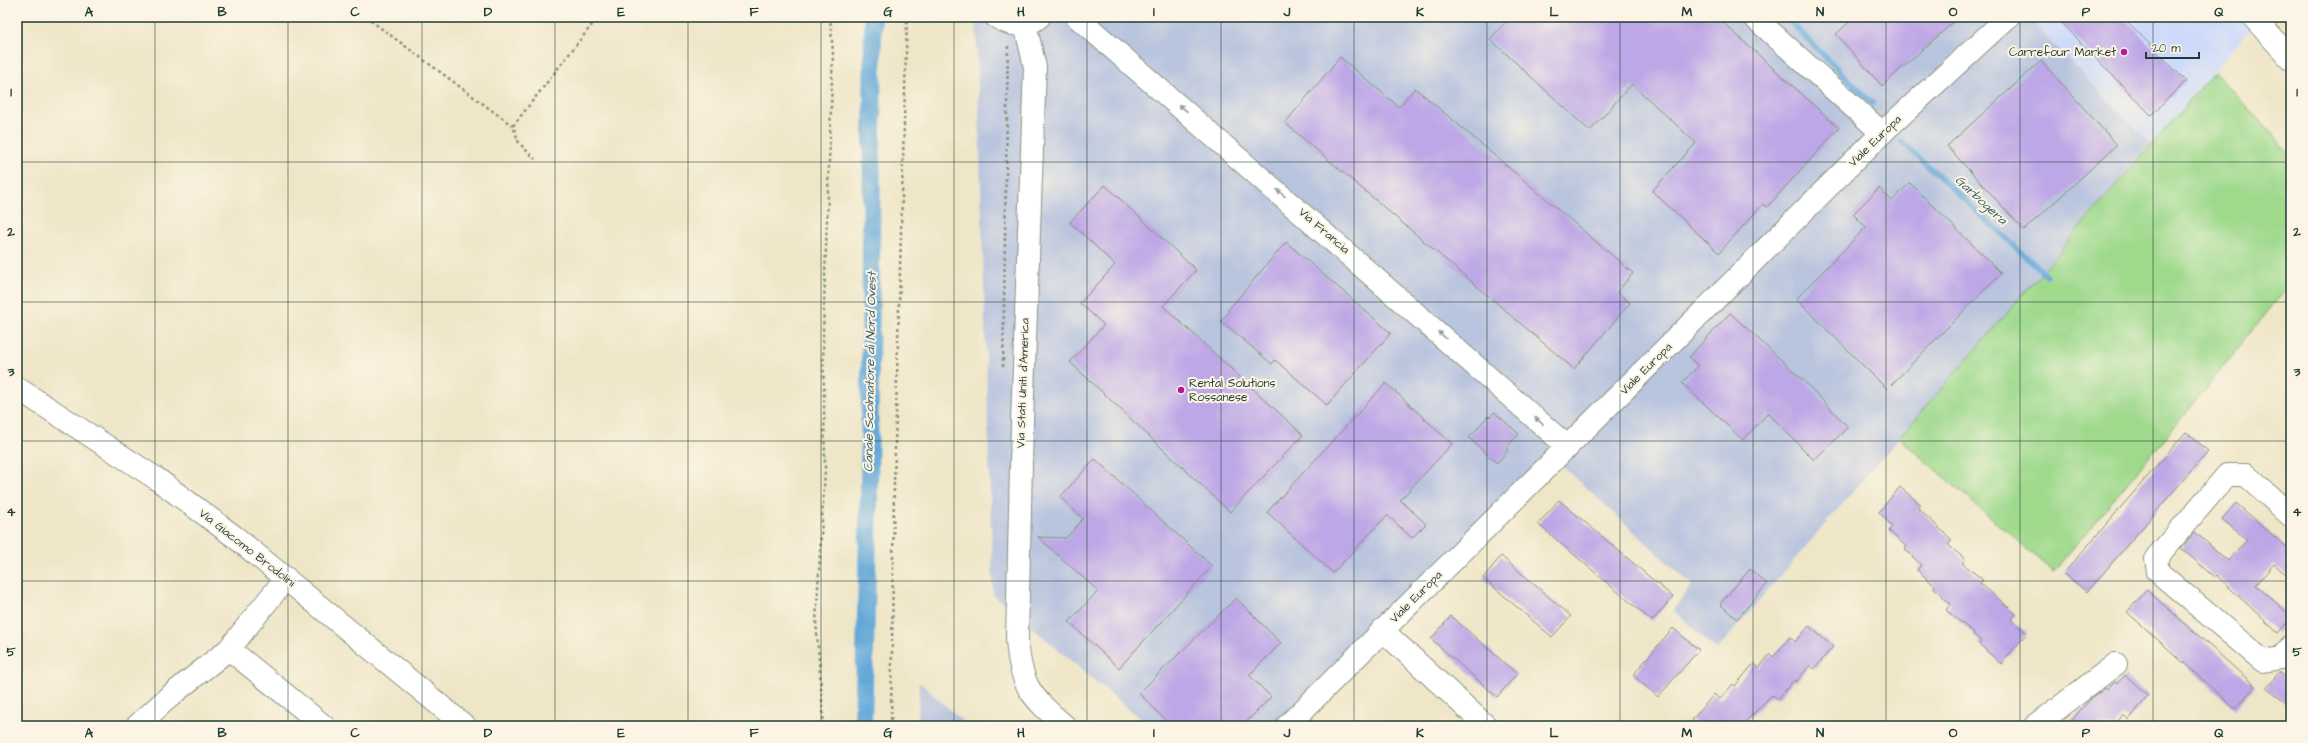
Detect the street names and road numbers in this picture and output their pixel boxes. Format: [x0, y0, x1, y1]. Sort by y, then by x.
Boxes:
street label: Viale Europa [1845, 111, 1905, 171]
street label: Via Francia [1295, 204, 1353, 258]
street label: Via Stati Uniti d'America [1012, 318, 1034, 448]
street label: Viale Europa [1616, 339, 1676, 399]
street label: Via Giacomo Brodolini [195, 505, 299, 591]
street label: Viale Europa [1386, 567, 1446, 627]

